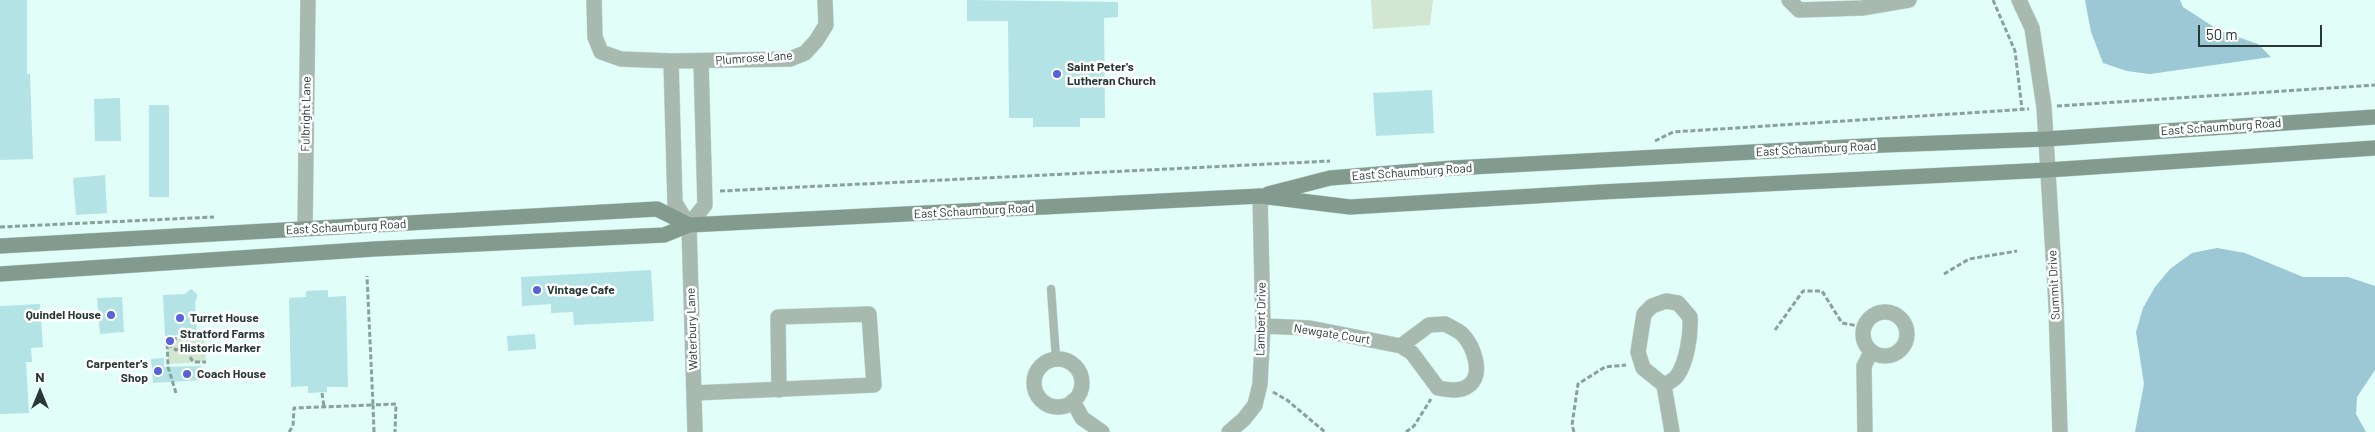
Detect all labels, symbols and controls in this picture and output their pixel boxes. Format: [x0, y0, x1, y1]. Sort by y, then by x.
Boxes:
scale bar [2200, 15, 2324, 47]
text: 50 m [2206, 25, 2238, 43]
street label: Plumrose Lane [715, 48, 793, 68]
place label: Saint Peter's Lutheran Church [1067, 60, 1156, 88]
marker: Saint Peter's Lutheran Church [1051, 68, 1063, 80]
street label: Fulbright Lane [298, 76, 314, 152]
street label: East Schaumburg Road [2160, 116, 2282, 138]
street label: East Schaumburg Road [1755, 139, 1877, 159]
street label: East Schaumburg Road [1351, 161, 1473, 183]
street label: East Schaumburg Road [913, 201, 1035, 221]
street label: East Schaumburg Road [285, 217, 407, 237]
street label: Summit Drive [2045, 250, 2063, 320]
street label: Lambert Drive [1253, 282, 1269, 356]
place label: Vintage Cafe [547, 283, 615, 297]
marker: Vintage Cafe [531, 284, 543, 296]
street label: Waterbury Lane [683, 288, 701, 370]
place label: Quindel House [26, 308, 101, 322]
marker: Quindel House [105, 309, 117, 321]
place label: Turret House [190, 311, 259, 325]
marker: Turret House [174, 312, 186, 324]
street label: Newgate Court [1293, 321, 1371, 347]
place label: Stratford Farms Historic Marker [180, 327, 265, 355]
marker: Stratford Farms Historic Marker [164, 335, 176, 347]
place label: Carpenter's Shop [86, 357, 148, 385]
marker: Carpenter's Shop [152, 365, 164, 377]
north arrow [15, 367, 65, 417]
place label: Coach House [197, 367, 266, 381]
text: N [35, 368, 45, 385]
marker: Coach House [181, 368, 193, 380]

